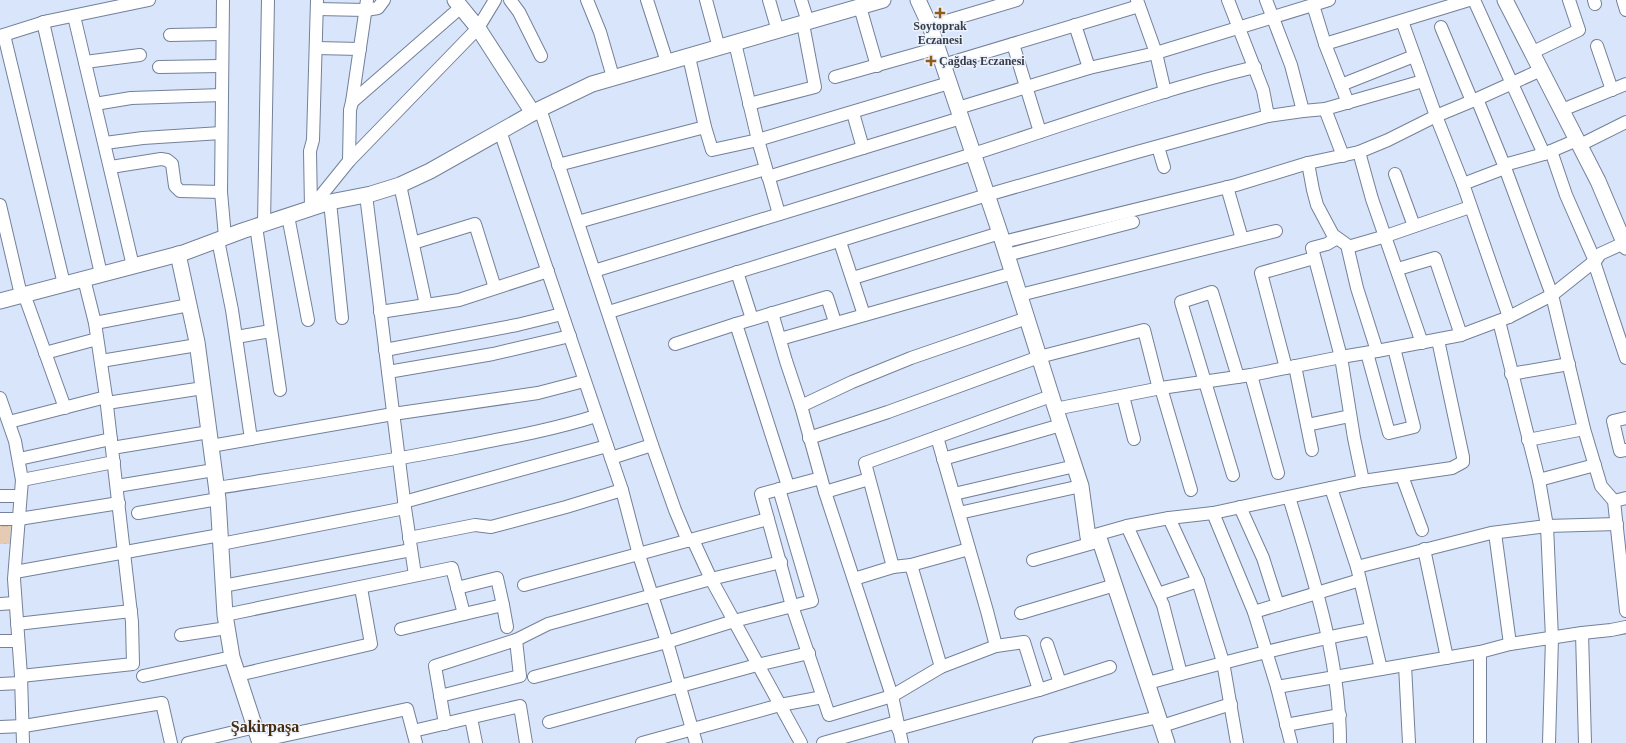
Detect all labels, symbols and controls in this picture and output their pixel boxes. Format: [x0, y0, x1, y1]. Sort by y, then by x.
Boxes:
marker: Soytoprak Eczanesi [935, 8, 945, 18]
place label: Soytoprak Eczanesi [913, 19, 967, 47]
place label: Çağdaş Eczanesi [939, 54, 1025, 68]
marker: Çağdaş Eczanesi [926, 56, 936, 66]
district label: Şakirpaşa [231, 718, 299, 736]

